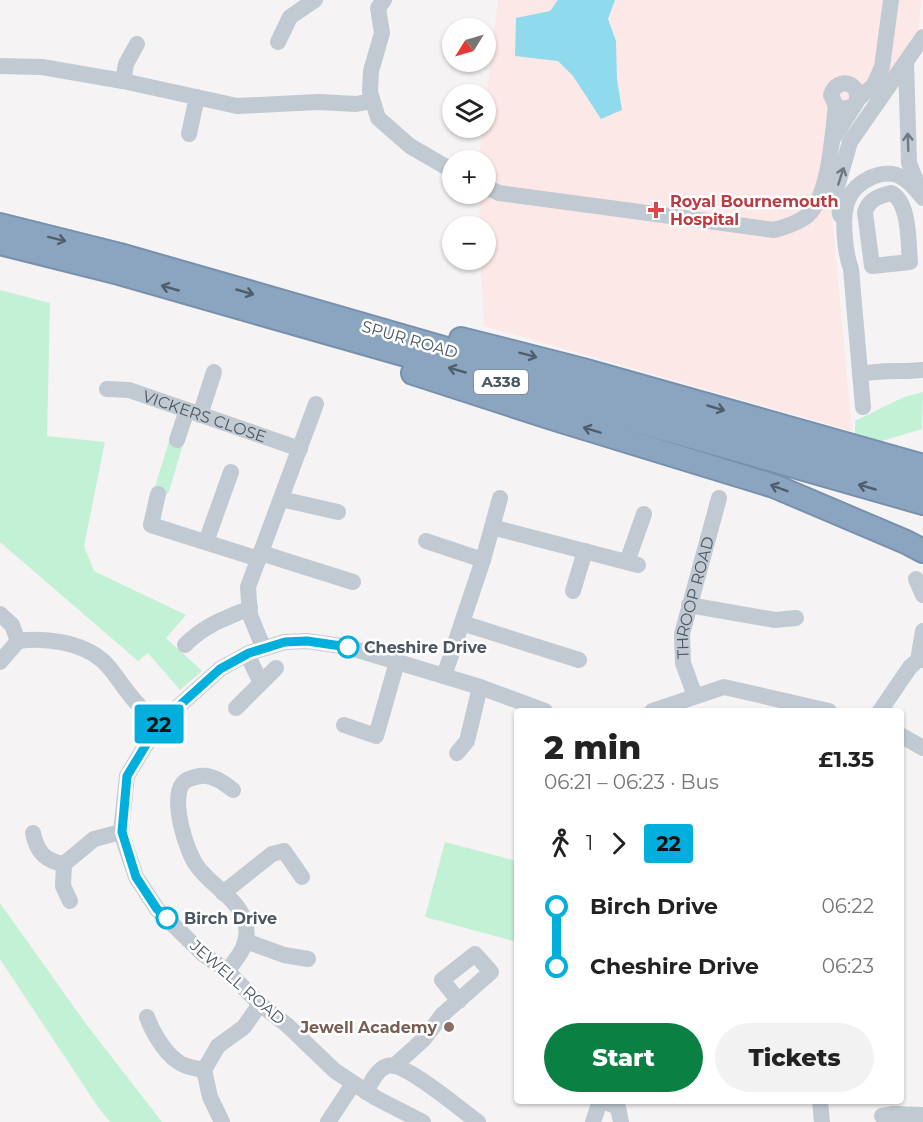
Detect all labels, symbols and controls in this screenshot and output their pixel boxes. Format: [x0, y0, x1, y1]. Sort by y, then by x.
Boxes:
north arrow [442, 18, 496, 72]
map controls [442, 18, 496, 270]
button: layers [442, 84, 496, 138]
one-way arrow [902, 132, 914, 152]
button: + [442, 150, 496, 204]
one-way arrow [836, 167, 847, 186]
place label: Royal Bournemouth Hospital [670, 192, 839, 229]
marker: Royal Bournemouth Hospital [647, 201, 665, 219]
button: − [442, 216, 496, 270]
one-way arrow [47, 234, 66, 245]
one-way arrow [161, 282, 180, 293]
one-way arrow [235, 287, 254, 298]
street label: SPUR ROAD [360, 317, 460, 362]
one-way arrow [518, 350, 537, 362]
one-way arrow [448, 364, 467, 375]
road number: A338 [474, 370, 528, 394]
street label: VICKERS CLOSE [140, 386, 269, 447]
one-way arrow [706, 403, 725, 414]
one-way arrow [583, 424, 602, 435]
one-way arrow [858, 481, 877, 492]
one-way arrow [770, 482, 788, 493]
street label: THROOP ROAD [673, 534, 718, 659]
marker: Cheshire Drive [337, 636, 359, 658]
place label: Cheshire Drive [364, 638, 487, 657]
line badge: 22 [132, 704, 186, 744]
text: 22 [147, 712, 171, 737]
text: 2 min [544, 727, 641, 767]
text: £1.35 [819, 746, 874, 773]
text: 06:21 – 06:23 · Bus [544, 770, 719, 794]
icon: walk [544, 827, 577, 860]
icon: forward [602, 827, 635, 860]
text: 1 [586, 831, 593, 855]
text: 22 [656, 831, 681, 856]
text: Birch Drive [590, 893, 718, 920]
text: 06:22 [822, 894, 874, 918]
marker: Birch Drive [156, 907, 178, 929]
place label: Birch Drive [184, 909, 277, 928]
street label: JEWELL ROAD [186, 935, 289, 1029]
text: Cheshire Drive [590, 953, 759, 980]
text: 06:23 [822, 954, 874, 978]
place label: Jewell Academy [299, 1018, 437, 1037]
marker: Jewell Academy [442, 1020, 456, 1034]
button: Start [544, 1023, 703, 1092]
button: Tickets [715, 1023, 874, 1092]

